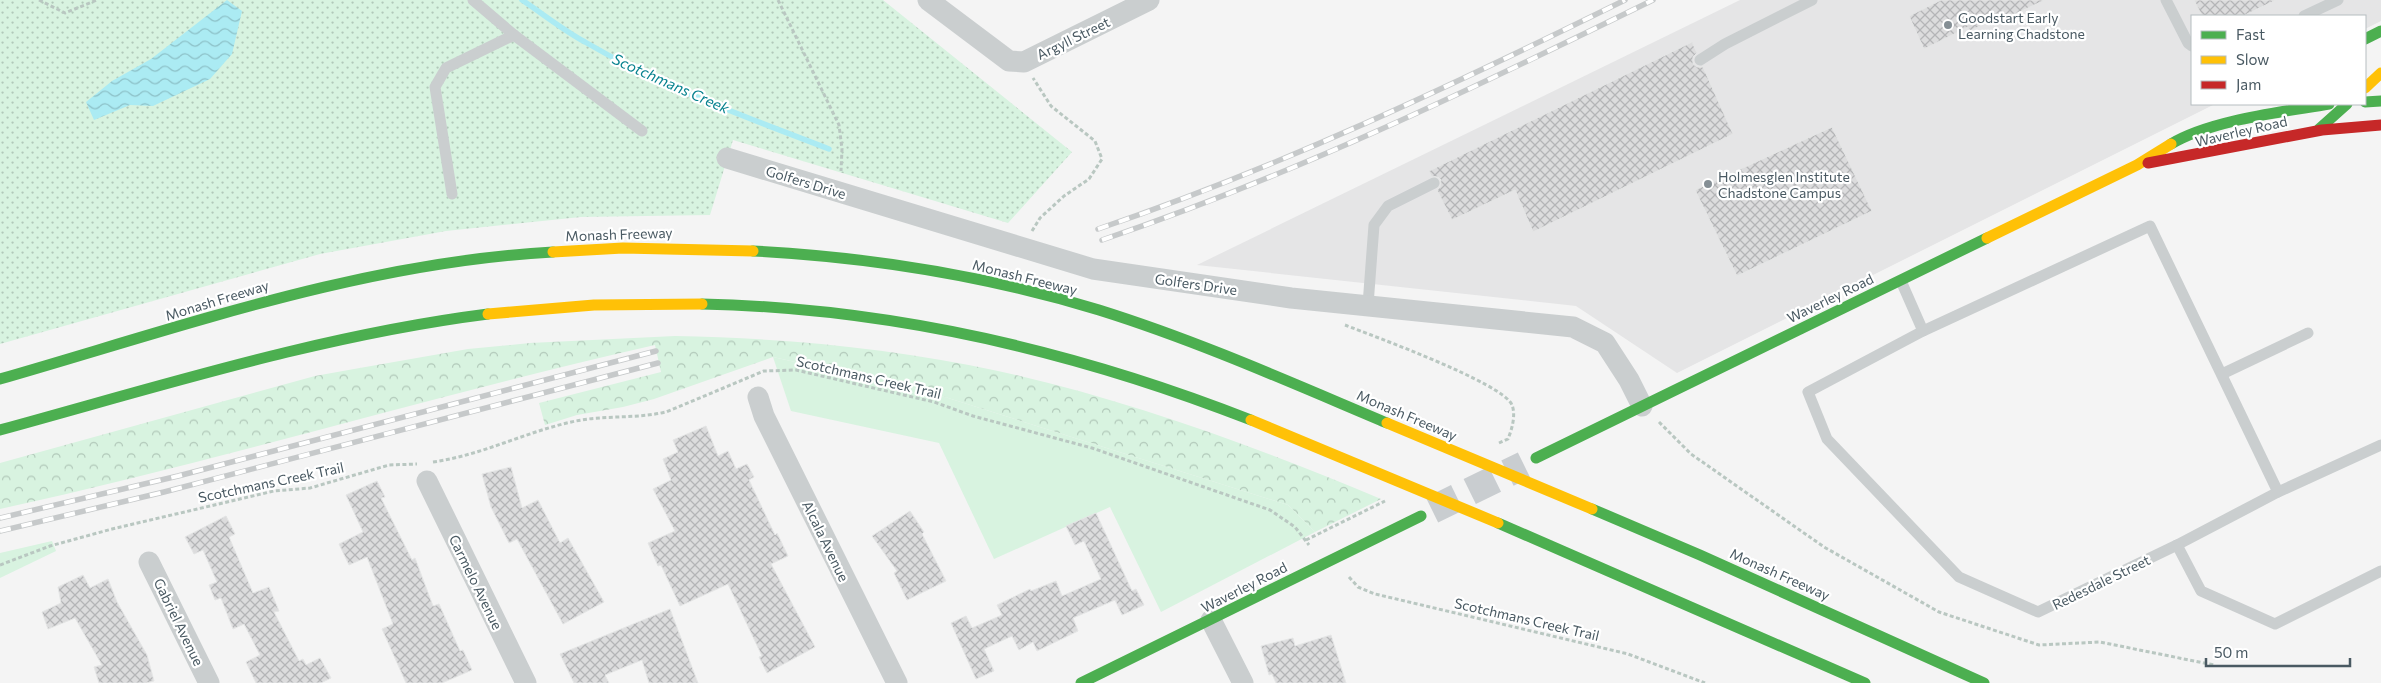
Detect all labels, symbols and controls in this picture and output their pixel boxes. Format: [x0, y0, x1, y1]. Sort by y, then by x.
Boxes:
place label: Goodstart Early Learning Chadstone [1958, 9, 2085, 42]
street label: Argyll Street [1034, 13, 1113, 63]
legend [2191, 15, 2366, 105]
marker: Goodstart Early Learning Chadstone [1942, 19, 1954, 31]
text: Fast [2236, 25, 2265, 43]
water label: Scotchmans Creek [610, 49, 733, 117]
text: Slow [2236, 50, 2269, 68]
text: Jam [2236, 75, 2261, 93]
street label: Waverley Road [2193, 112, 2289, 150]
street label: Golfers Drive [764, 162, 848, 202]
place label: Holmesglen Institute Chadstone Campus [1718, 168, 1850, 201]
marker: Holmesglen Institute Chadstone Campus [1702, 178, 1714, 190]
street label: Monash Freeway [565, 224, 673, 244]
street label: Monash Freeway [971, 256, 1079, 298]
street label: Golfers Drive [1154, 270, 1238, 298]
street label: Waverley Road [1784, 270, 1876, 326]
street label: Monash Freeway [163, 276, 271, 324]
street label: Scotchmans Creek Trail [795, 352, 943, 402]
street label: Monash Freeway [1354, 386, 1460, 444]
street label: Scotchmans Creek Trail [197, 458, 345, 506]
street label: Alcala Avenue [799, 498, 853, 584]
street label: Carmelo Avenue [446, 532, 506, 632]
street label: Monash Freeway [1727, 544, 1833, 604]
street label: Redesdale Street [2049, 551, 2153, 613]
street label: Waverley Road [1198, 558, 1290, 616]
street label: Gabriel Avenue [150, 575, 208, 669]
street label: Scotchmans Creek Trail [1453, 594, 1601, 644]
scale bar [2206, 636, 2350, 668]
text: 50 m [2214, 643, 2248, 661]

